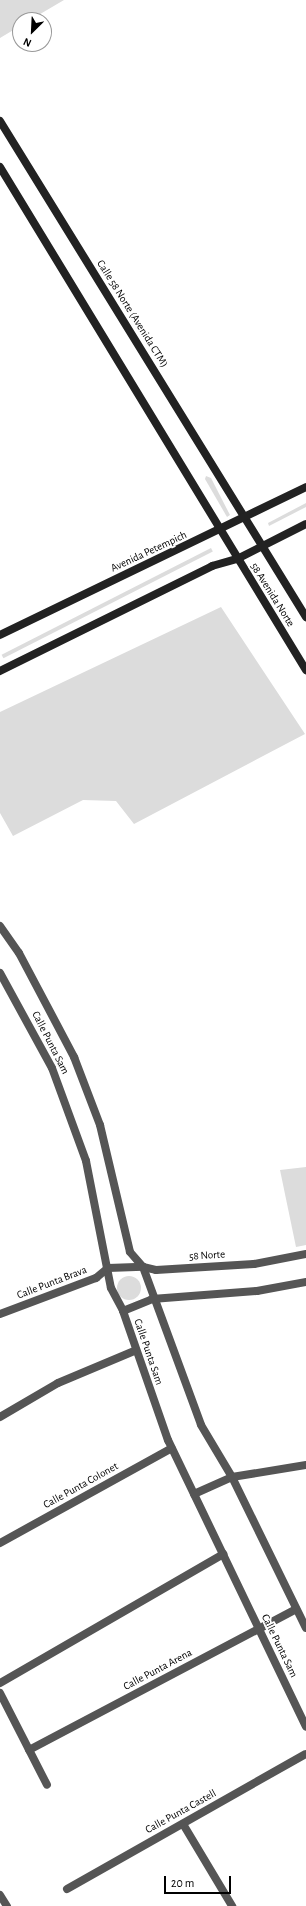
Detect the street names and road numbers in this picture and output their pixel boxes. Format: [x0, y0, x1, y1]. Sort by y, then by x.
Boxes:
street label: Calle 58 Norte (Avenida CTM) [94, 258, 170, 370]
street label: Avenida Petempich [109, 529, 189, 575]
street label: 58 Avenida Norte [247, 561, 297, 629]
street label: Calle Punta Sam [28, 1009, 72, 1077]
street label: 58 Norte [188, 1248, 226, 1264]
street label: Calle Punta Brava [15, 1264, 89, 1302]
street label: Calle Punta Sam [131, 1317, 165, 1387]
street label: Calle Punta Colonet [41, 1460, 121, 1512]
street label: Calle Punta Sam [258, 1612, 300, 1680]
street label: Calle Punta Arena [121, 1646, 195, 1694]
street label: Calle Punta Castell [143, 1787, 219, 1837]

